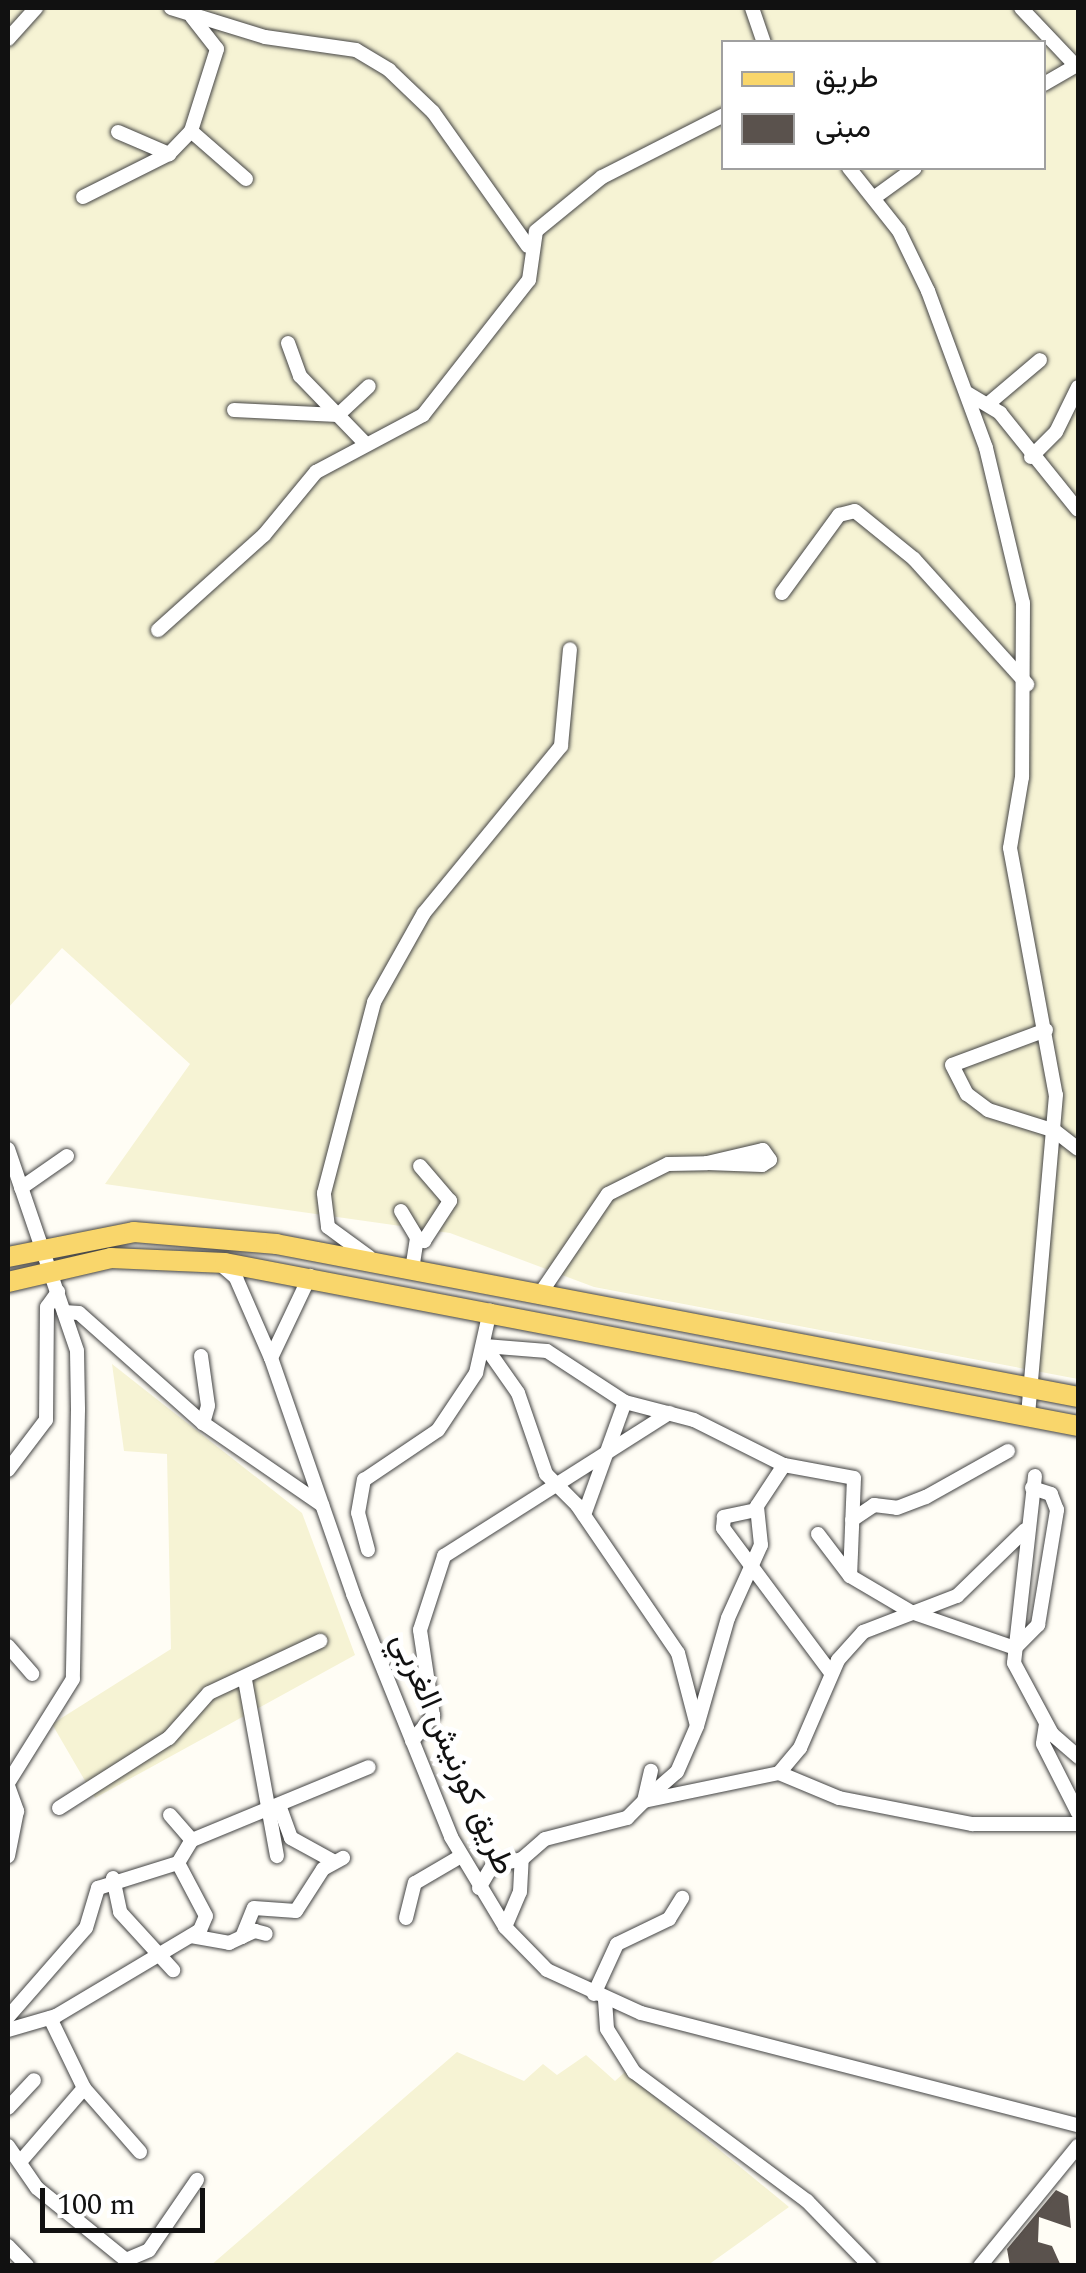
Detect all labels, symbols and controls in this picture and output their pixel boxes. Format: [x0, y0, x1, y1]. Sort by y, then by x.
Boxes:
legend [721, 40, 1046, 170]
text: طريق [815, 55, 879, 101]
text: مبنى [815, 105, 871, 151]
street label: طريق كورنيش الغربي [381, 1627, 523, 1881]
scale bar [45, 2168, 210, 2230]
text: 100 m [57, 2182, 135, 2228]

